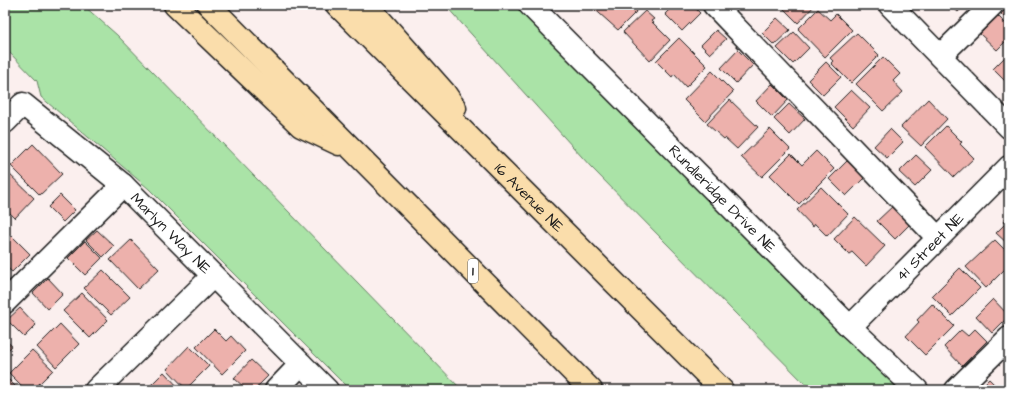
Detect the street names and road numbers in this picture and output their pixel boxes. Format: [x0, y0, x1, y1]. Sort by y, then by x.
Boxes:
street label: Rundleridge Drive NE [664, 140, 781, 257]
street label: 16 Avenue NE [490, 158, 569, 237]
street label: Marlyn Way NE [126, 188, 216, 278]
street label: 41 Street NE [891, 208, 968, 286]
road number: 1 [468, 259, 478, 283]

